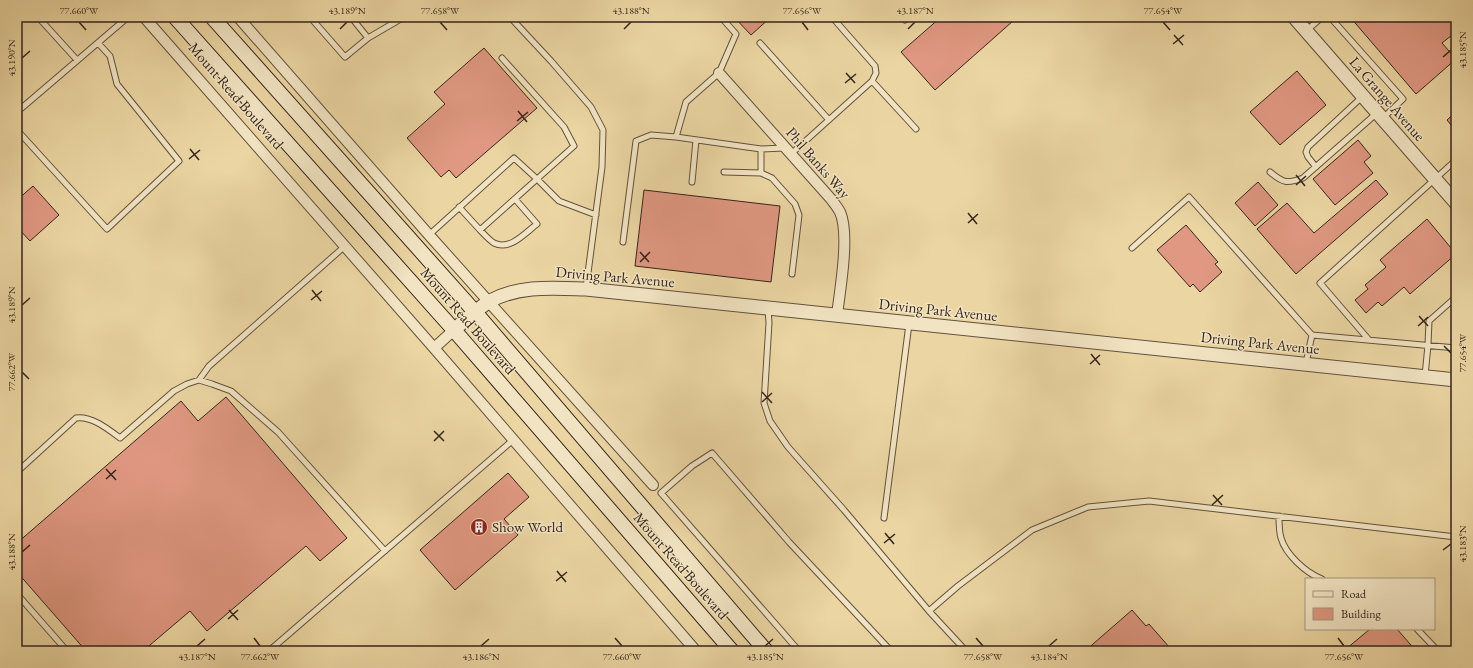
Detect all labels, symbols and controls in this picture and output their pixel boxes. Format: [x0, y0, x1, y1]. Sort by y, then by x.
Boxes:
text: 77.660°W [60, 4, 99, 17]
text: 43.189°N [328, 4, 366, 17]
text: 77.658°W [421, 4, 460, 17]
text: 43.188°N [612, 4, 650, 17]
text: 77.656°W [783, 4, 822, 17]
text: 43.187°N [896, 4, 934, 17]
text: 77.654°W [1144, 4, 1183, 17]
text: 43.185°N [1456, 31, 1469, 69]
street label: Mount Read Boulevard [185, 38, 288, 153]
text: 43.190°N [5, 39, 18, 77]
street label: La Grange Avenue [1345, 52, 1429, 145]
street label: Phil Banks Way [782, 123, 855, 203]
street label: Driving Park Avenue [555, 262, 675, 291]
street label: Mount Read Boulevard [417, 263, 520, 378]
text: 43.189°N [5, 286, 18, 324]
street label: Driving Park Avenue [878, 294, 999, 325]
street label: Driving Park Avenue [1200, 327, 1321, 358]
text: 77.654°W [1456, 333, 1469, 372]
text: 77.662°W [5, 352, 18, 391]
street label: Mount Read Boulevard [630, 508, 733, 623]
building icon: Show World [469, 517, 489, 537]
place label: Show World [492, 517, 563, 536]
text: 43.183°N [1456, 525, 1469, 563]
text: 43.188°N [5, 533, 18, 571]
legend [1305, 578, 1435, 630]
text: Road [1341, 586, 1367, 602]
text: Building [1341, 606, 1382, 622]
text: 43.187°N [178, 650, 216, 663]
text: 77.662°W [241, 650, 280, 663]
text: 43.186°N [462, 650, 500, 663]
text: 77.660°W [603, 650, 642, 663]
text: 43.185°N [746, 650, 784, 663]
text: 77.658°W [964, 650, 1003, 663]
text: 43.184°N [1030, 650, 1068, 663]
text: 77.656°W [1325, 650, 1364, 663]

